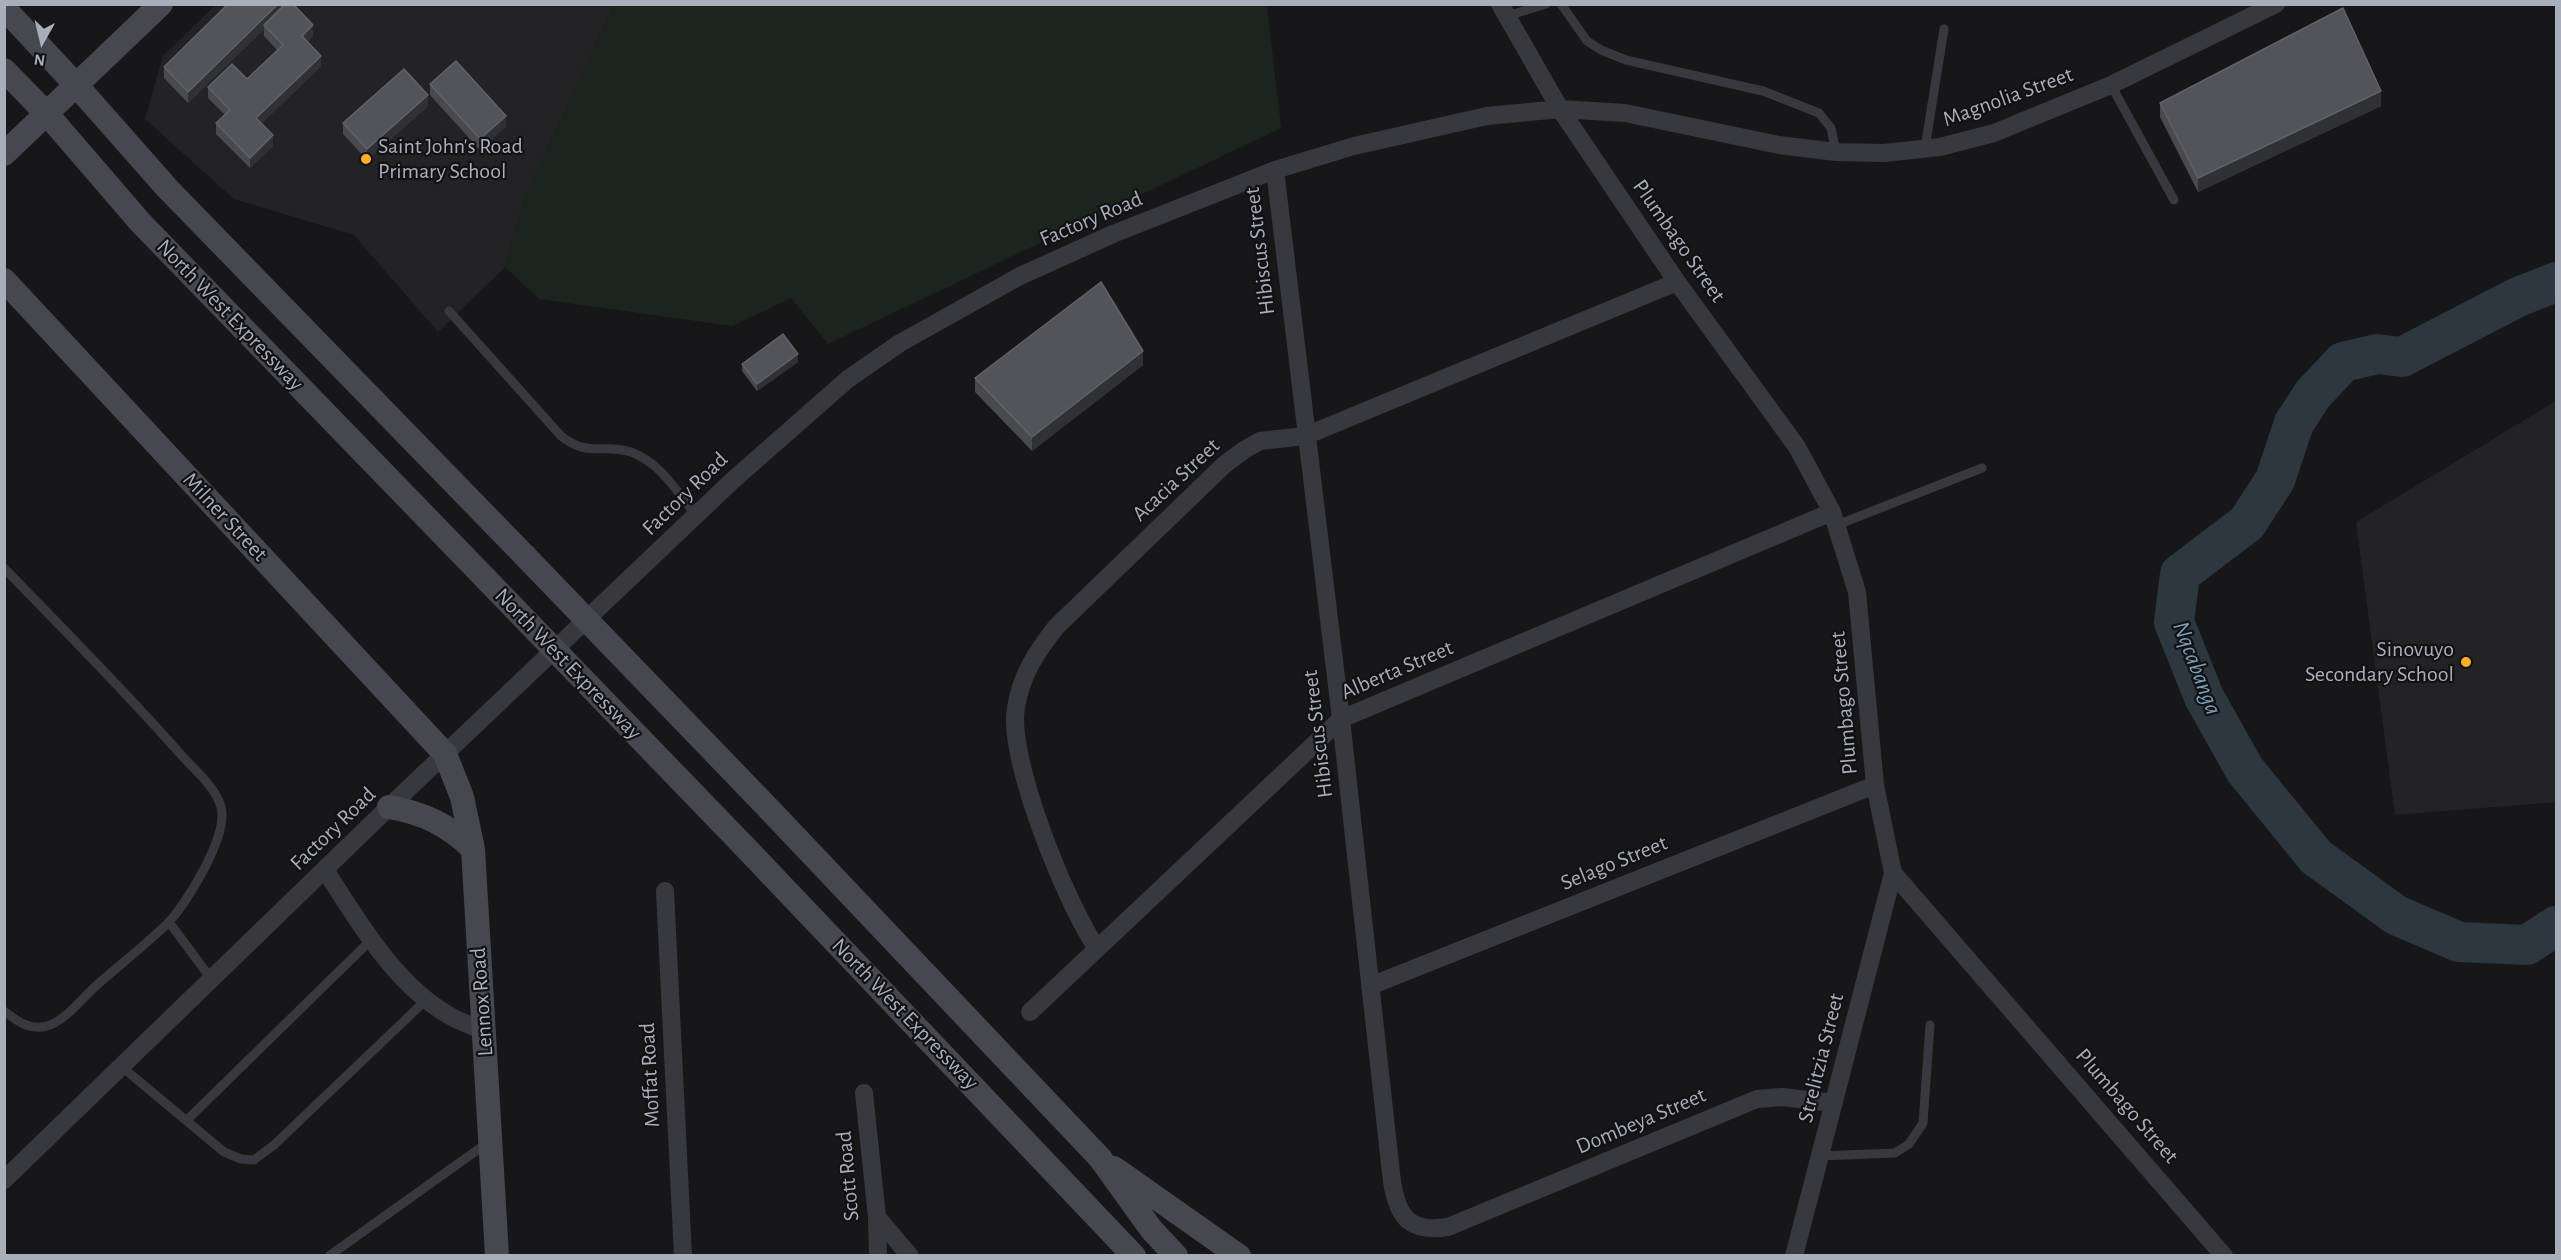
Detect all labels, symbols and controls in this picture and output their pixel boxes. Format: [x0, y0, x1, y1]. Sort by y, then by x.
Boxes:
north arrow [12, 12, 72, 72]
text: N [33, 51, 46, 69]
street label: Magnolia Street [1939, 61, 2077, 133]
place label: Saint John's Road Primary School [378, 133, 523, 184]
marker: Saint John's Road Primary School [359, 152, 373, 166]
street label: Plumbago Street [1627, 174, 1731, 308]
street label: Factory Road [1036, 186, 1146, 252]
street label: Hibiscus Street [1239, 186, 1281, 316]
street label: North West Expressway [151, 234, 309, 396]
street label: Acacia Street [1127, 433, 1225, 527]
street label: Factory Road [637, 447, 733, 541]
street label: Milner Street [177, 467, 273, 567]
street label: North West Expressway [489, 583, 647, 745]
water label: Nqcabanga [2166, 617, 2228, 719]
street label: Plumbago Street [1825, 630, 1863, 776]
street label: Alberta Street [1337, 635, 1457, 705]
place label: Sinovuyo Secondary School [2305, 636, 2454, 688]
marker: Sinovuyo Secondary School [2459, 655, 2473, 669]
street label: Hibiscus Street [1297, 669, 1339, 799]
street label: Factory Road [285, 782, 381, 876]
street label: Selago Street [1557, 830, 1671, 896]
street label: North West Expressway [826, 933, 984, 1095]
street label: Lennox Road [465, 947, 499, 1057]
street label: Strelitzia Street [1792, 991, 1850, 1125]
street label: Moffat Road [634, 1022, 666, 1128]
street label: Plumbago Street [2070, 1043, 2184, 1169]
street label: Dombeya Street [1572, 1082, 1710, 1160]
street label: Scott Road [831, 1130, 865, 1222]

